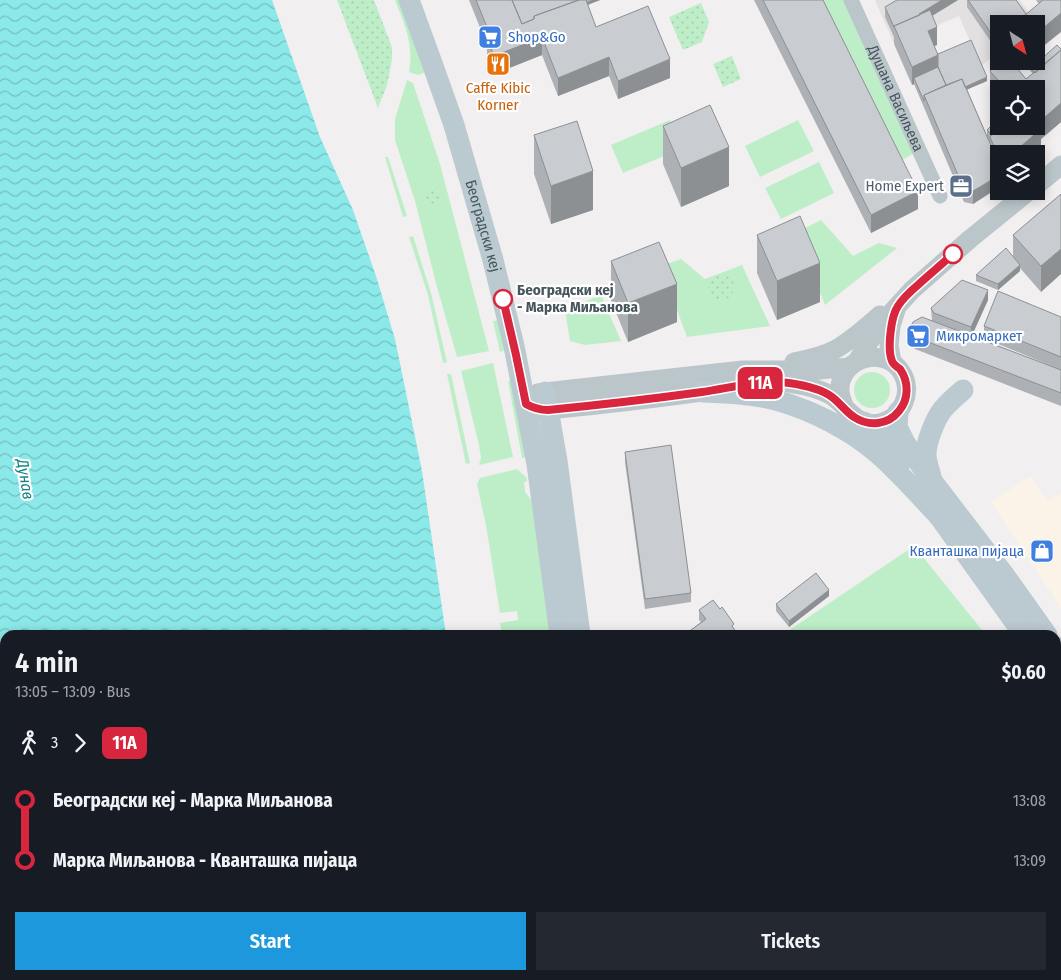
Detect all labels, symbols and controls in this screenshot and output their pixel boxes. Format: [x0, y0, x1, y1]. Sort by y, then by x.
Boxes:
north arrow [990, 15, 1045, 70]
map controls [990, 15, 1045, 200]
supermarket icon: Shop&Go [477, 24, 503, 50]
place label: Shop&Go [508, 28, 566, 46]
street label: Душана Васиљева [863, 41, 928, 154]
restaurant icon: Caffe Kibic Korner [485, 51, 511, 77]
place label: Caffe Kibic Korner [466, 79, 531, 114]
button: locate [990, 80, 1045, 135]
button: layers [990, 145, 1045, 200]
office icon: Home Expert [948, 173, 974, 199]
place label: Home Expert [865, 177, 944, 195]
street label: Београдски кеј [461, 178, 505, 274]
unlabelled marker [943, 244, 963, 264]
place label: Београдски кеј - Марка Миљанова [517, 281, 638, 316]
marker: Београдски кеј - Марка Миљанова [493, 289, 513, 309]
supermarket icon: Микромаркет [905, 323, 931, 349]
place label: Микромаркет [936, 327, 1023, 345]
line badge: 11A [731, 367, 789, 399]
text: 11A [748, 372, 772, 394]
water label: Дунав [13, 456, 38, 501]
shop icon: Кванташка пијаца [1029, 538, 1055, 564]
place label: Кванташка пијаца [910, 542, 1024, 560]
text: 4 min [15, 646, 79, 679]
text: $0.60 [1002, 661, 1046, 684]
text: 13:05 – 13:09 · Bus [15, 682, 130, 701]
icon: walk [15, 729, 43, 757]
icon: forward [66, 729, 94, 757]
text: 11A [112, 732, 137, 754]
text: 3 [51, 733, 58, 752]
text: Београдски кеј - Марка Миљанова [53, 789, 333, 812]
text: 13:08 [1013, 791, 1046, 810]
text: Марка Миљанова - Кванташка пијаца [53, 849, 357, 872]
text: 13:09 [1013, 851, 1046, 870]
button: Start [15, 912, 526, 970]
button: Tickets [536, 912, 1046, 970]

